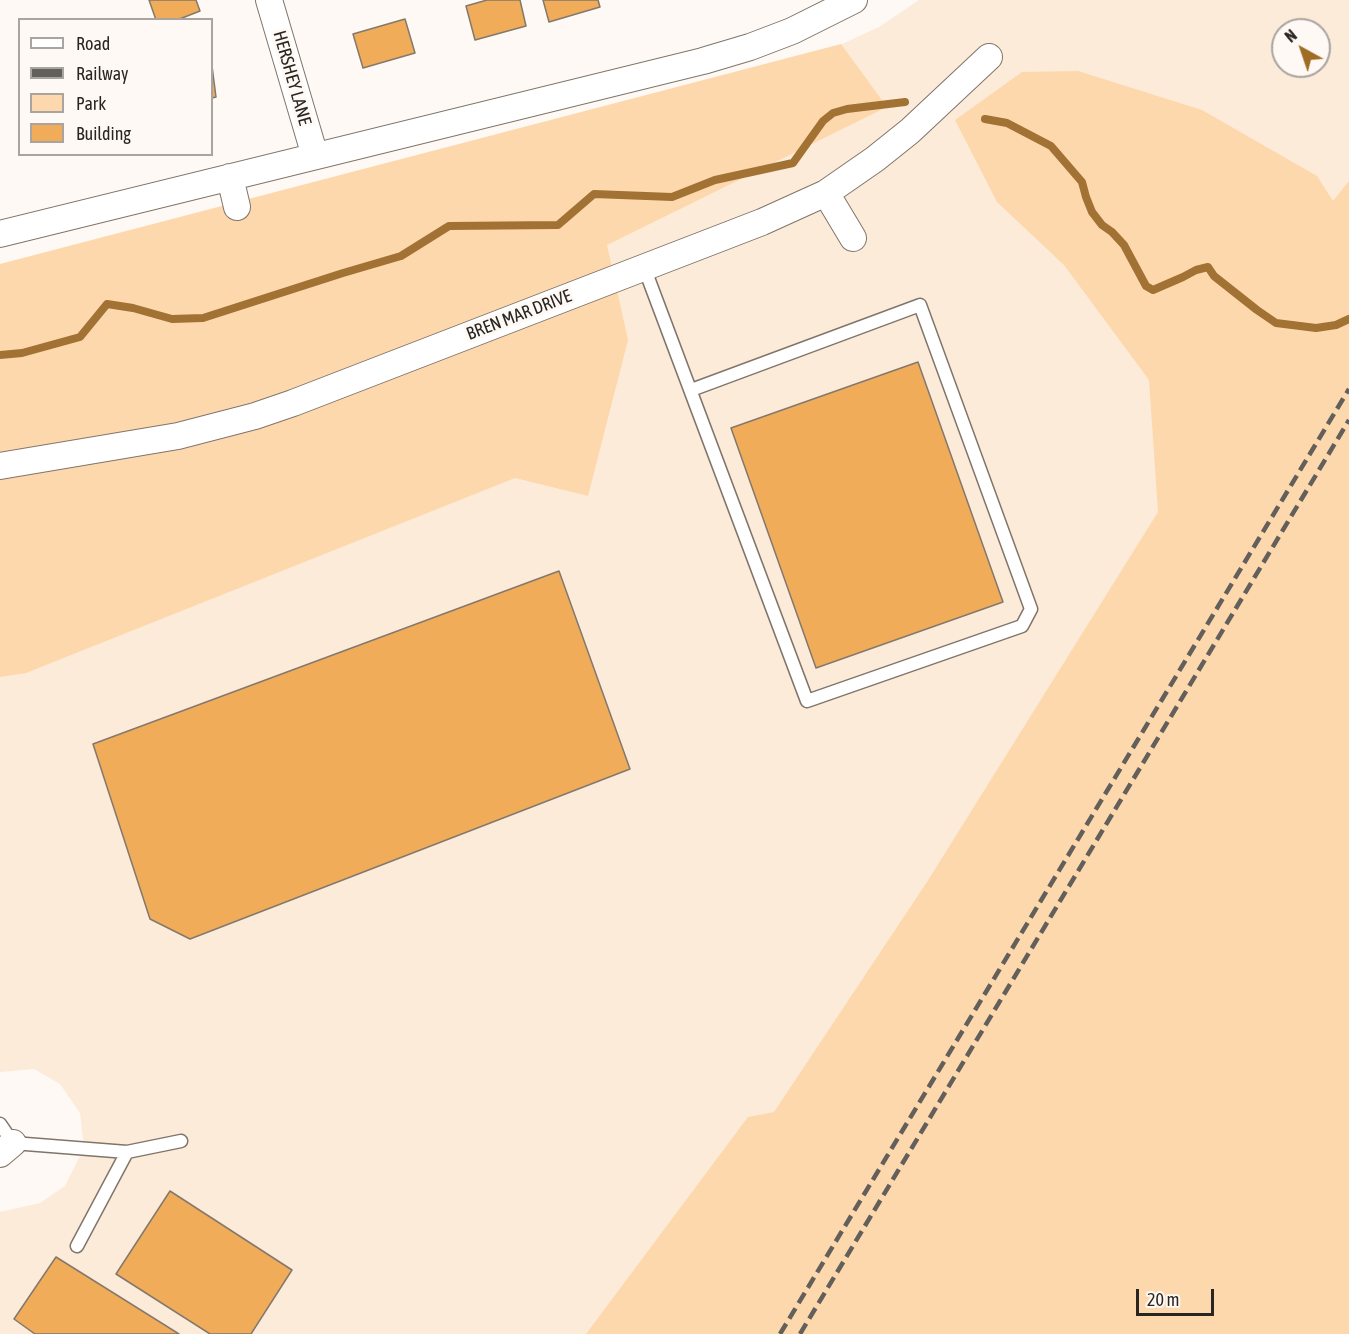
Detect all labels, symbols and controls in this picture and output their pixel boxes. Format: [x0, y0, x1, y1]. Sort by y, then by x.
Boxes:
legend [18, 18, 213, 156]
north arrow [1271, 18, 1331, 78]
text: N [1281, 26, 1300, 46]
street label: HERSHEY LANE [268, 28, 316, 128]
text: Road [76, 33, 110, 54]
text: Railway [76, 63, 128, 84]
text: Park [76, 93, 106, 114]
text: Building [76, 123, 131, 144]
street label: BREN MAR DRIVE [463, 285, 575, 345]
scale bar [1139, 1277, 1217, 1315]
text: 20 m [1147, 1289, 1179, 1310]

